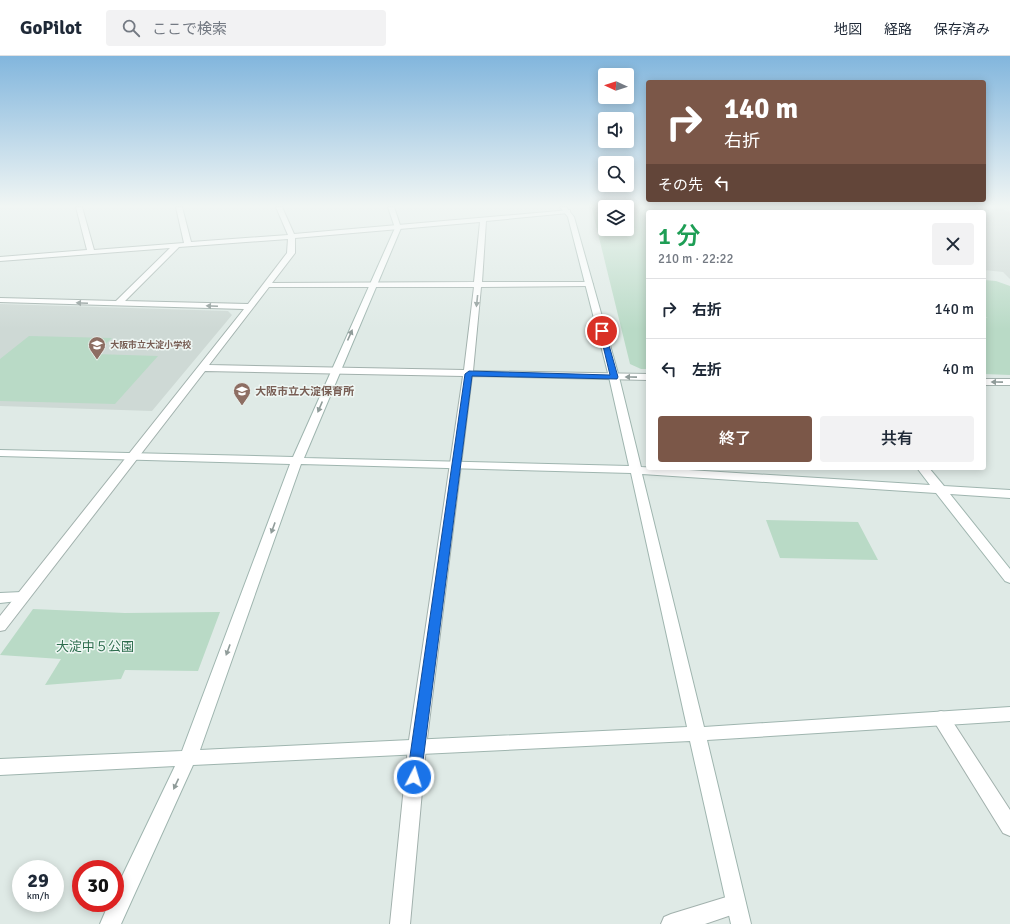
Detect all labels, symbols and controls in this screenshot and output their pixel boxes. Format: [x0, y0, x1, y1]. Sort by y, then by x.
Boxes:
search box [106, 10, 386, 46]
text: GoPilot [20, 16, 82, 40]
icon: search [120, 17, 142, 39]
text: ここで検索 [152, 20, 227, 38]
text: 地図 [834, 21, 862, 38]
text: 経路 [884, 21, 912, 38]
text: 保存済み [934, 21, 990, 38]
north arrow [598, 68, 634, 104]
map controls [598, 68, 634, 236]
text: 140 m [724, 92, 798, 126]
icon: right [658, 96, 710, 148]
button: sound [598, 112, 634, 148]
text: 右折 [724, 130, 760, 152]
button: search [598, 156, 634, 192]
icon: left [711, 172, 733, 194]
text: その先 [658, 176, 703, 194]
button: layers [598, 200, 634, 236]
text: 1 分 [658, 221, 700, 251]
button: close [932, 223, 974, 265]
text: 210 m · 22:22 [658, 251, 734, 267]
one-way arrow [473, 294, 480, 307]
icon: right [658, 298, 680, 320]
one-way arrow [76, 299, 88, 306]
text: 140 m [934, 300, 974, 318]
text: 右折 [692, 301, 722, 319]
one-way arrow [205, 303, 218, 309]
pin [585, 314, 619, 348]
icon: arrive [591, 320, 613, 342]
one-way arrow [348, 328, 354, 340]
school or university icon: 大阪市立大淀小学校 [87, 335, 107, 360]
place label: 大阪市立大淀小学校 [110, 340, 192, 351]
icon: left [658, 358, 680, 380]
text: 40 m [943, 360, 974, 378]
text: 左折 [692, 361, 722, 379]
one-way arrow [624, 374, 637, 380]
one-way arrow [990, 379, 1003, 385]
school or university icon: 大阪市立大淀保育所 [232, 381, 252, 406]
place label: 大阪市立大淀保育所 [255, 385, 354, 398]
one-way arrow [316, 401, 322, 413]
button: 終了 [658, 416, 812, 462]
button: 共有 [820, 416, 974, 462]
one-way arrow [269, 522, 275, 534]
park label: 大淀中５公園 [56, 639, 134, 655]
one-way arrow [224, 644, 230, 656]
position arrow [393, 756, 435, 798]
one-way arrow [173, 778, 179, 790]
speed limit sign: 30 [72, 860, 124, 912]
text: 29 [27, 868, 49, 893]
text: km/h [27, 890, 49, 902]

